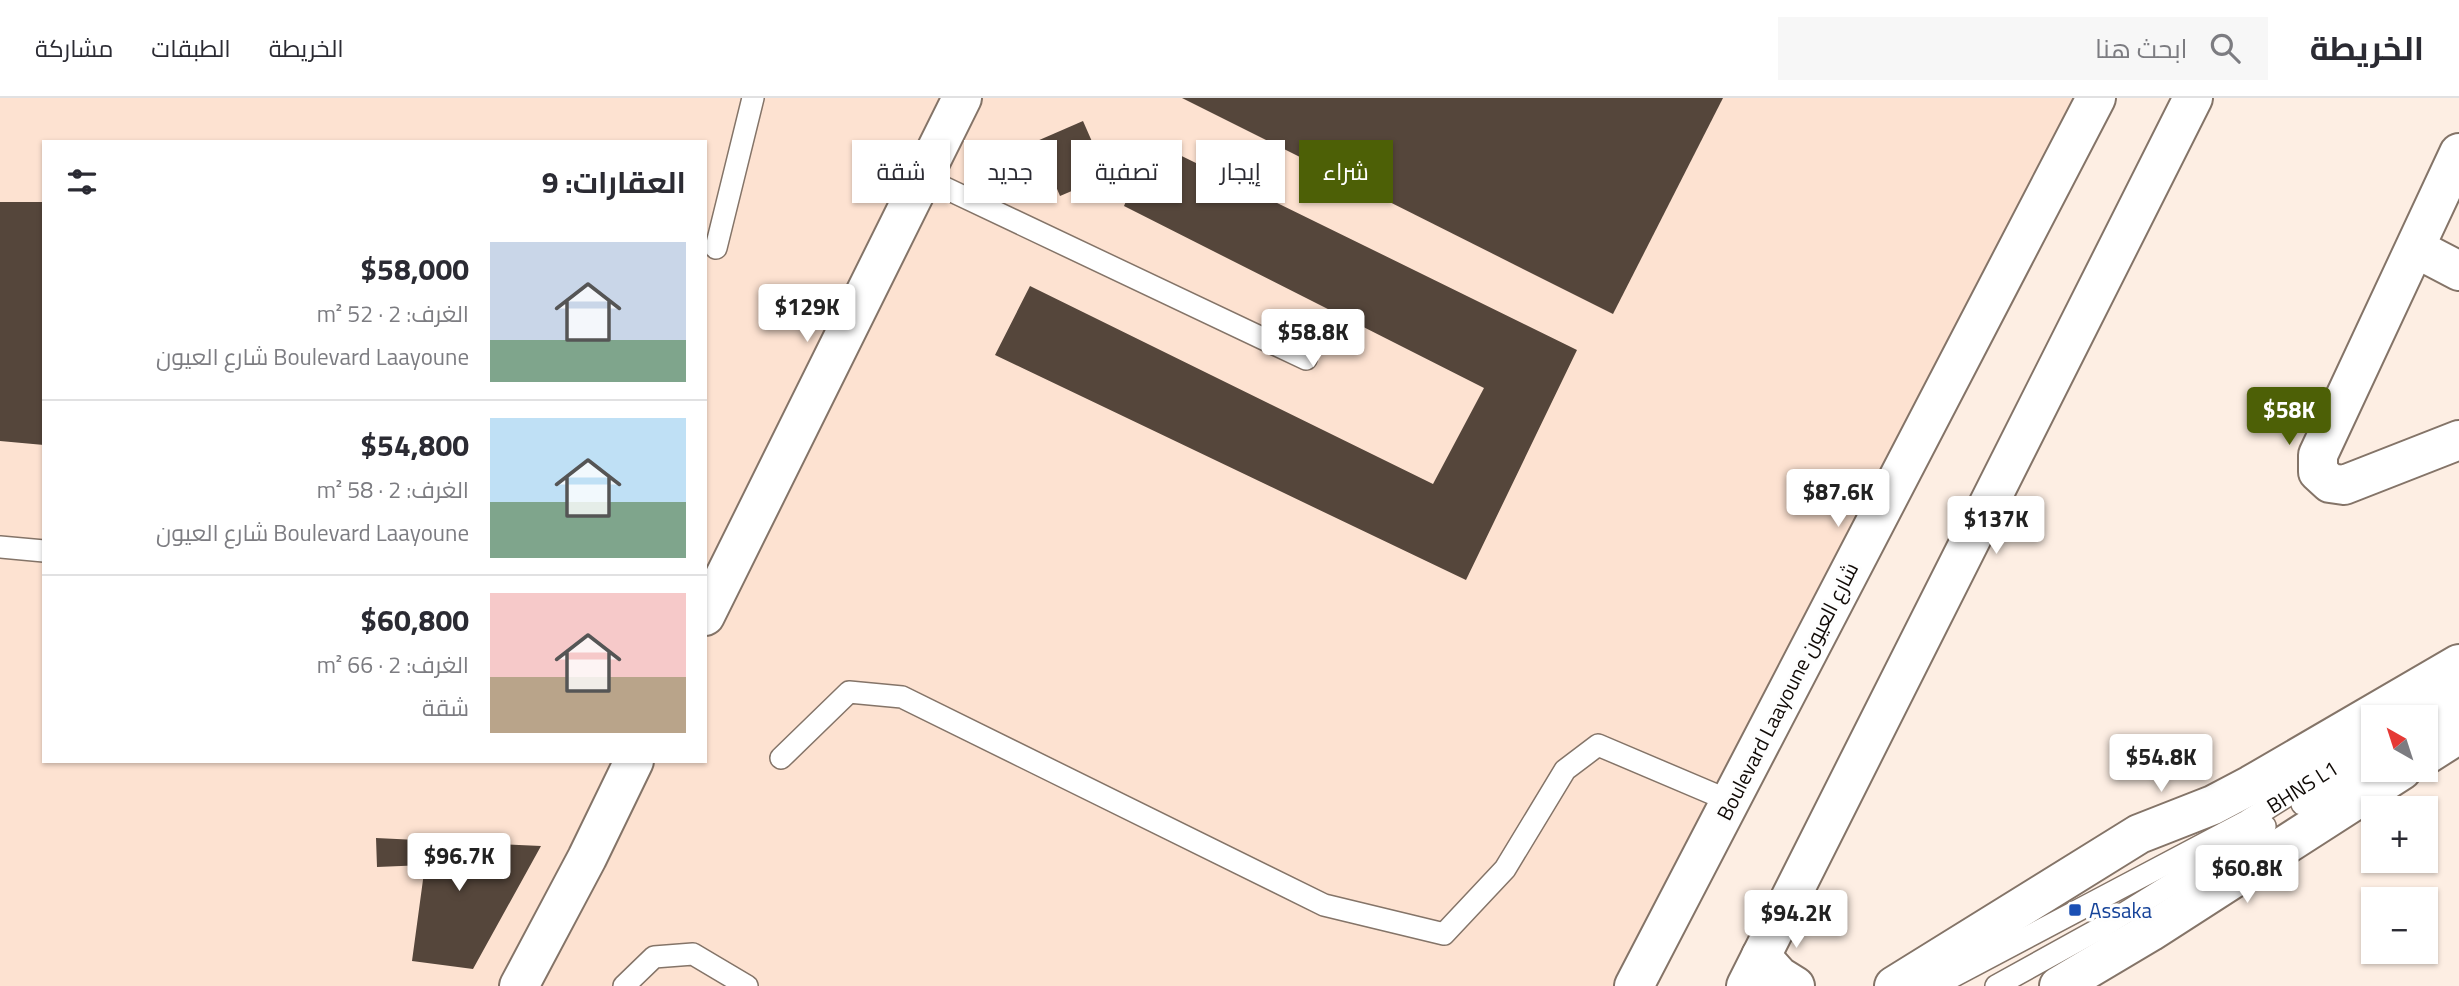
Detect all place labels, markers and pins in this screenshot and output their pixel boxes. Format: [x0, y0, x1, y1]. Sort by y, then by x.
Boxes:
pin: $129K [758, 285, 856, 344]
pin: $58.8K [1256, 310, 1370, 369]
pin: $58K [2248, 388, 2330, 447]
pin: $87.6K [1781, 470, 1895, 529]
pin: $137K [1947, 496, 2045, 556]
pin: $54.8K [2104, 734, 2218, 794]
pin: $96.7K [402, 834, 516, 893]
pin: $60.8K [2190, 846, 2304, 905]
pin: $94.2K [1739, 890, 1853, 950]
place label: Assaka [2089, 894, 2153, 926]
marker: Assaka [2067, 902, 2083, 918]

